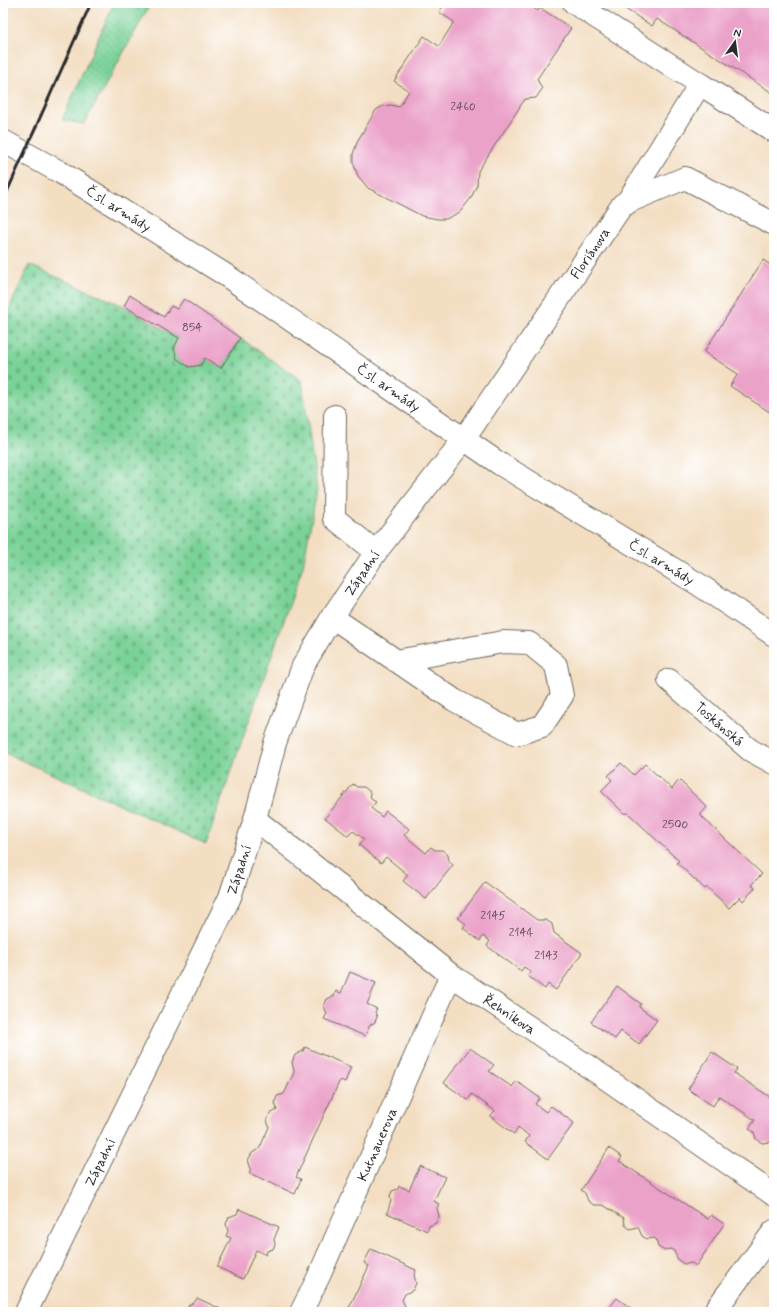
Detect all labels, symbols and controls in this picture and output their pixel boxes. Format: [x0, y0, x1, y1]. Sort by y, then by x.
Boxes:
north arrow [715, 22, 755, 62]
text: N [732, 26, 742, 41]
house number: 2460 [450, 99, 476, 115]
street label: Čsl. armády [82, 182, 154, 236]
street label: Floriánova [567, 224, 614, 283]
house number: 854 [182, 320, 202, 336]
street label: Čsl. armády [353, 360, 424, 417]
street label: Čsl. armády [625, 536, 697, 590]
street label: Západní [341, 547, 385, 600]
street label: Toskánská [691, 698, 747, 751]
house number: 2500 [662, 817, 688, 833]
street label: Západní [223, 843, 256, 898]
house number: 2145 [480, 908, 506, 924]
house number: 2144 [508, 925, 534, 941]
house number: 2143 [534, 948, 558, 964]
street label: Řehníkova [479, 991, 539, 1039]
street label: Kutnauerova [354, 1105, 402, 1184]
street label: Západní [81, 1135, 120, 1190]

